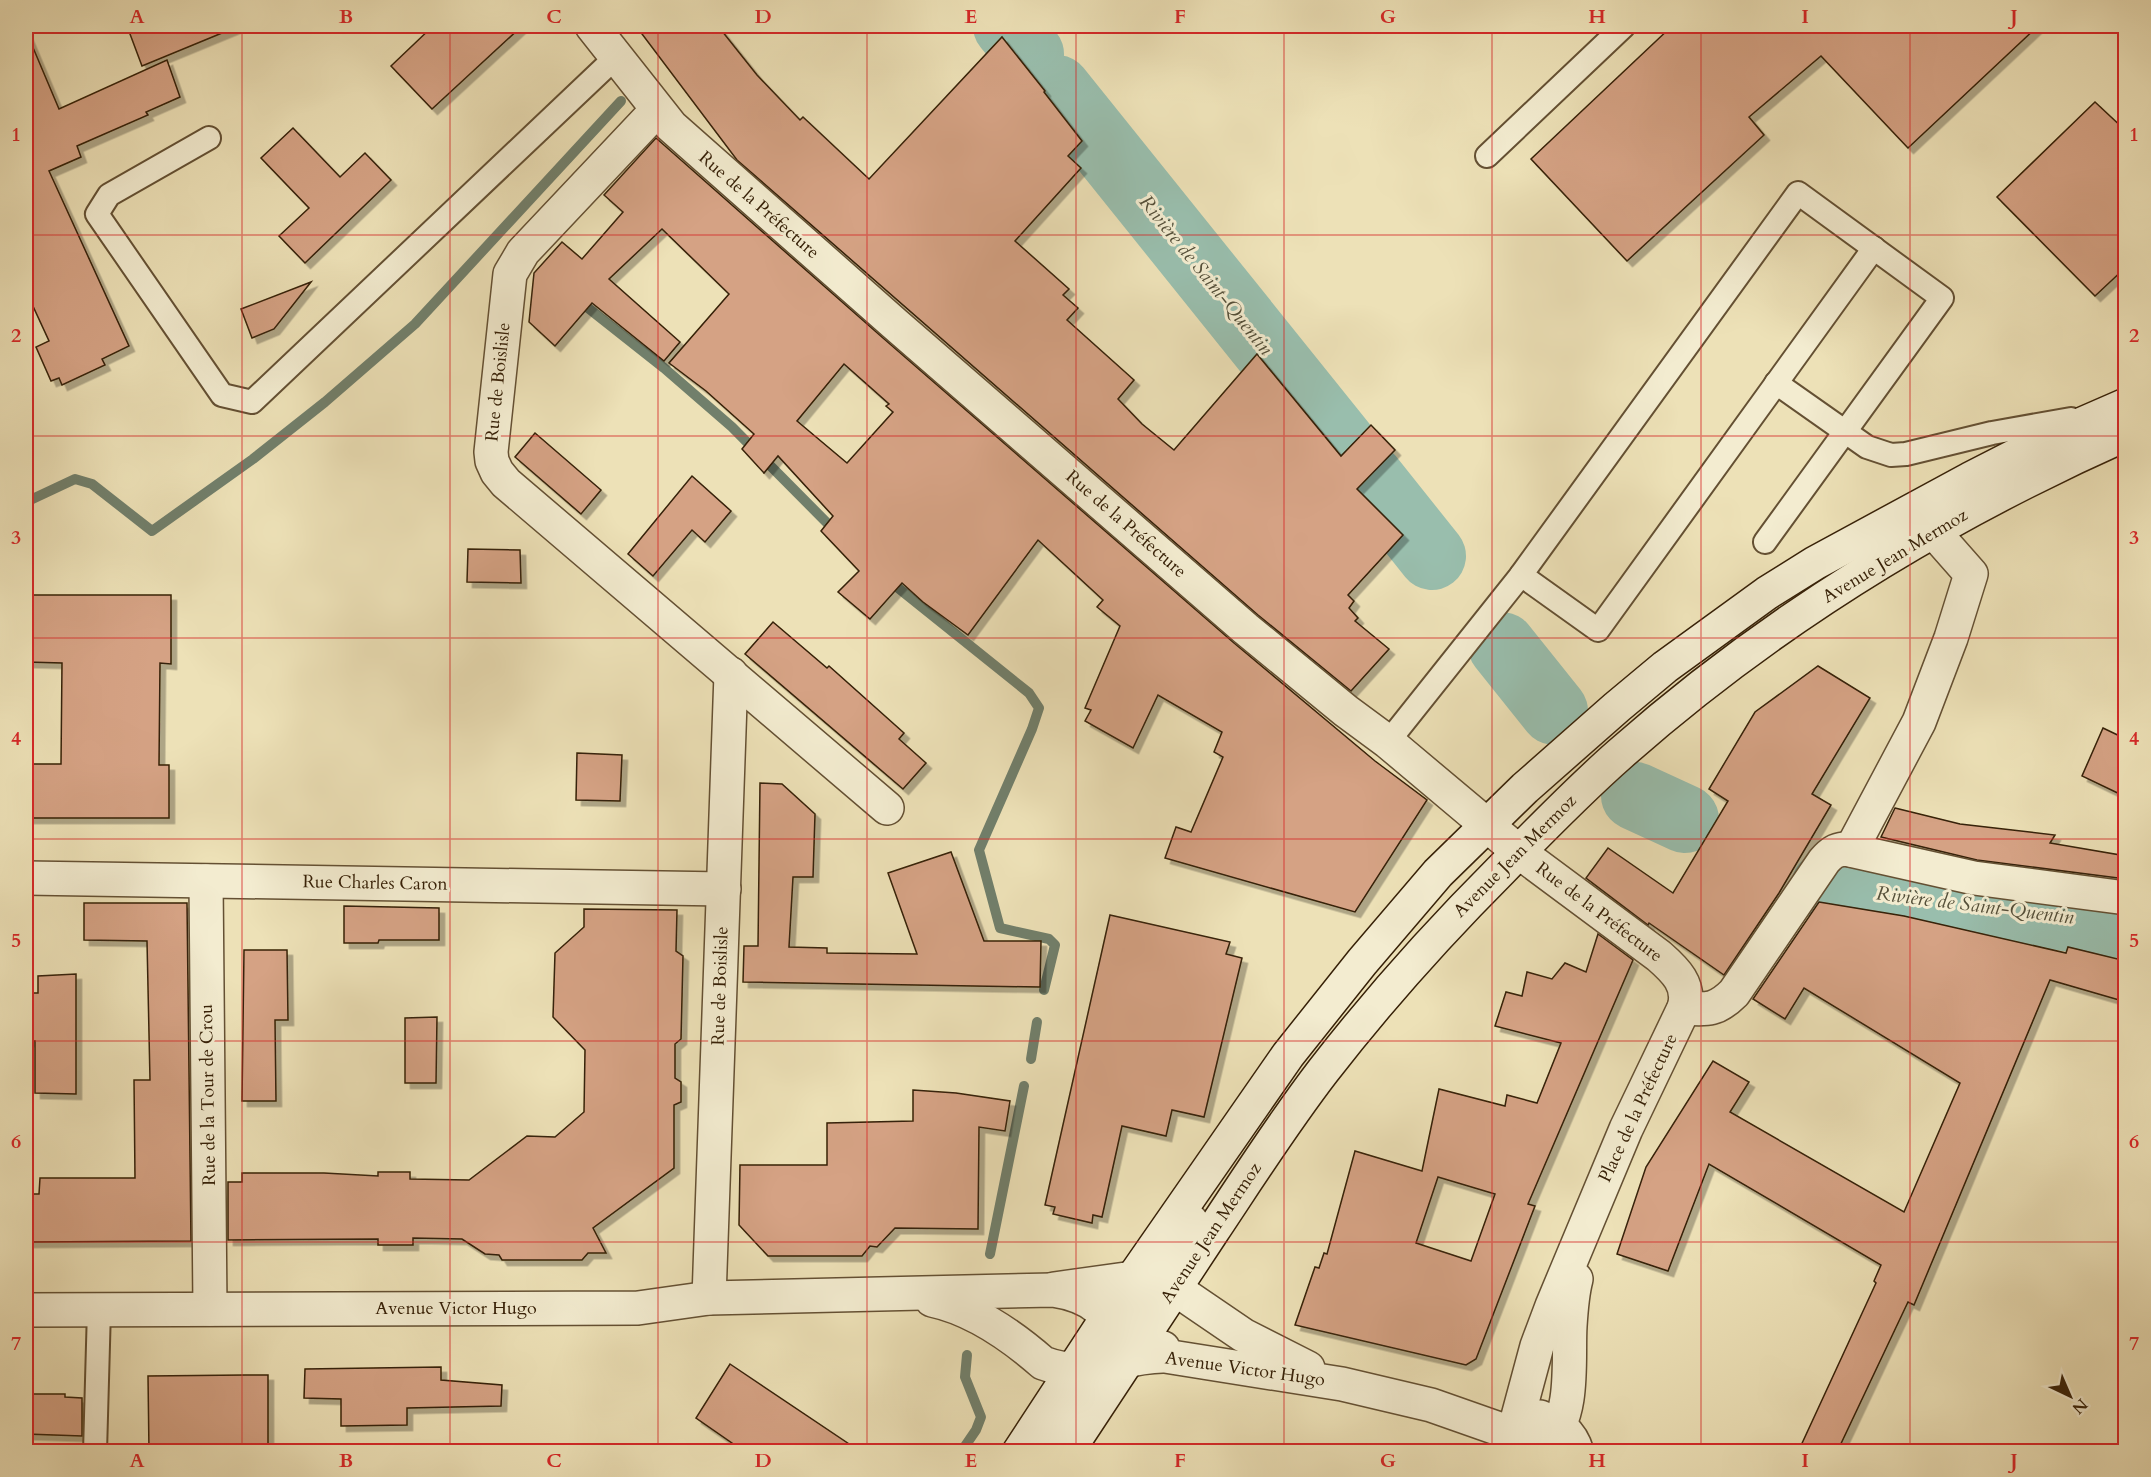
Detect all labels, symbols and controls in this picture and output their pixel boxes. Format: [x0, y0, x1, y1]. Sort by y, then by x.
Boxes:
text: A [129, 3, 145, 30]
text: B [339, 3, 353, 30]
text: C [546, 3, 562, 30]
text: D [754, 3, 772, 30]
text: E [965, 3, 977, 30]
text: F [1174, 3, 1186, 30]
text: G [1380, 3, 1396, 30]
text: H [1588, 3, 1606, 30]
text: I [1801, 3, 1809, 30]
text: J [2007, 3, 2018, 30]
text: 1 [11, 121, 21, 148]
text: 1 [2129, 121, 2139, 148]
street label: Rue de la Préfecture [693, 145, 825, 265]
water label: Rivière de Saint-Quentin [1133, 189, 1279, 361]
street label: Rue de Boislisle [479, 321, 517, 443]
text: 2 [11, 322, 21, 349]
text: 2 [2129, 322, 2139, 349]
street label: Rue de la Préfecture [1060, 464, 1192, 584]
street label: Avenue Jean Mermoz [1818, 503, 1972, 609]
text: 3 [11, 524, 21, 551]
text: 3 [2129, 524, 2139, 551]
text: 4 [11, 725, 21, 752]
text: 4 [2129, 725, 2139, 752]
street label: Avenue Jean Mermoz [1448, 789, 1582, 923]
street label: Rue de la Préfecture [1531, 856, 1667, 968]
street label: Rue Charles Caron [302, 869, 448, 897]
water label: Rivière de Saint-Quentin [1875, 879, 2076, 931]
street label: Rue de Boislisle [705, 926, 735, 1046]
text: 5 [11, 927, 21, 954]
text: 5 [2129, 927, 2139, 954]
street label: Rue de la Tour de Crou [194, 1004, 222, 1186]
street label: Place de la Préfecture [1593, 1030, 1683, 1186]
text: 6 [11, 1128, 21, 1155]
text: 6 [2129, 1128, 2139, 1155]
street label: Avenue Jean Mermoz [1155, 1158, 1267, 1308]
street label: Avenue Victor Hugo [375, 1296, 537, 1321]
text: 7 [11, 1330, 21, 1357]
text: 7 [2129, 1330, 2139, 1357]
street label: Avenue Victor Hugo [1163, 1345, 1327, 1393]
north arrow [2040, 1366, 2100, 1426]
text: N [2067, 1393, 2092, 1419]
text: A [129, 1447, 145, 1474]
text: B [339, 1447, 353, 1474]
text: C [546, 1447, 562, 1474]
text: D [754, 1447, 772, 1474]
text: E [965, 1447, 977, 1474]
text: F [1174, 1447, 1186, 1474]
text: G [1380, 1447, 1396, 1474]
text: H [1588, 1447, 1606, 1474]
text: I [1801, 1447, 1809, 1474]
text: J [2007, 1447, 2018, 1474]

